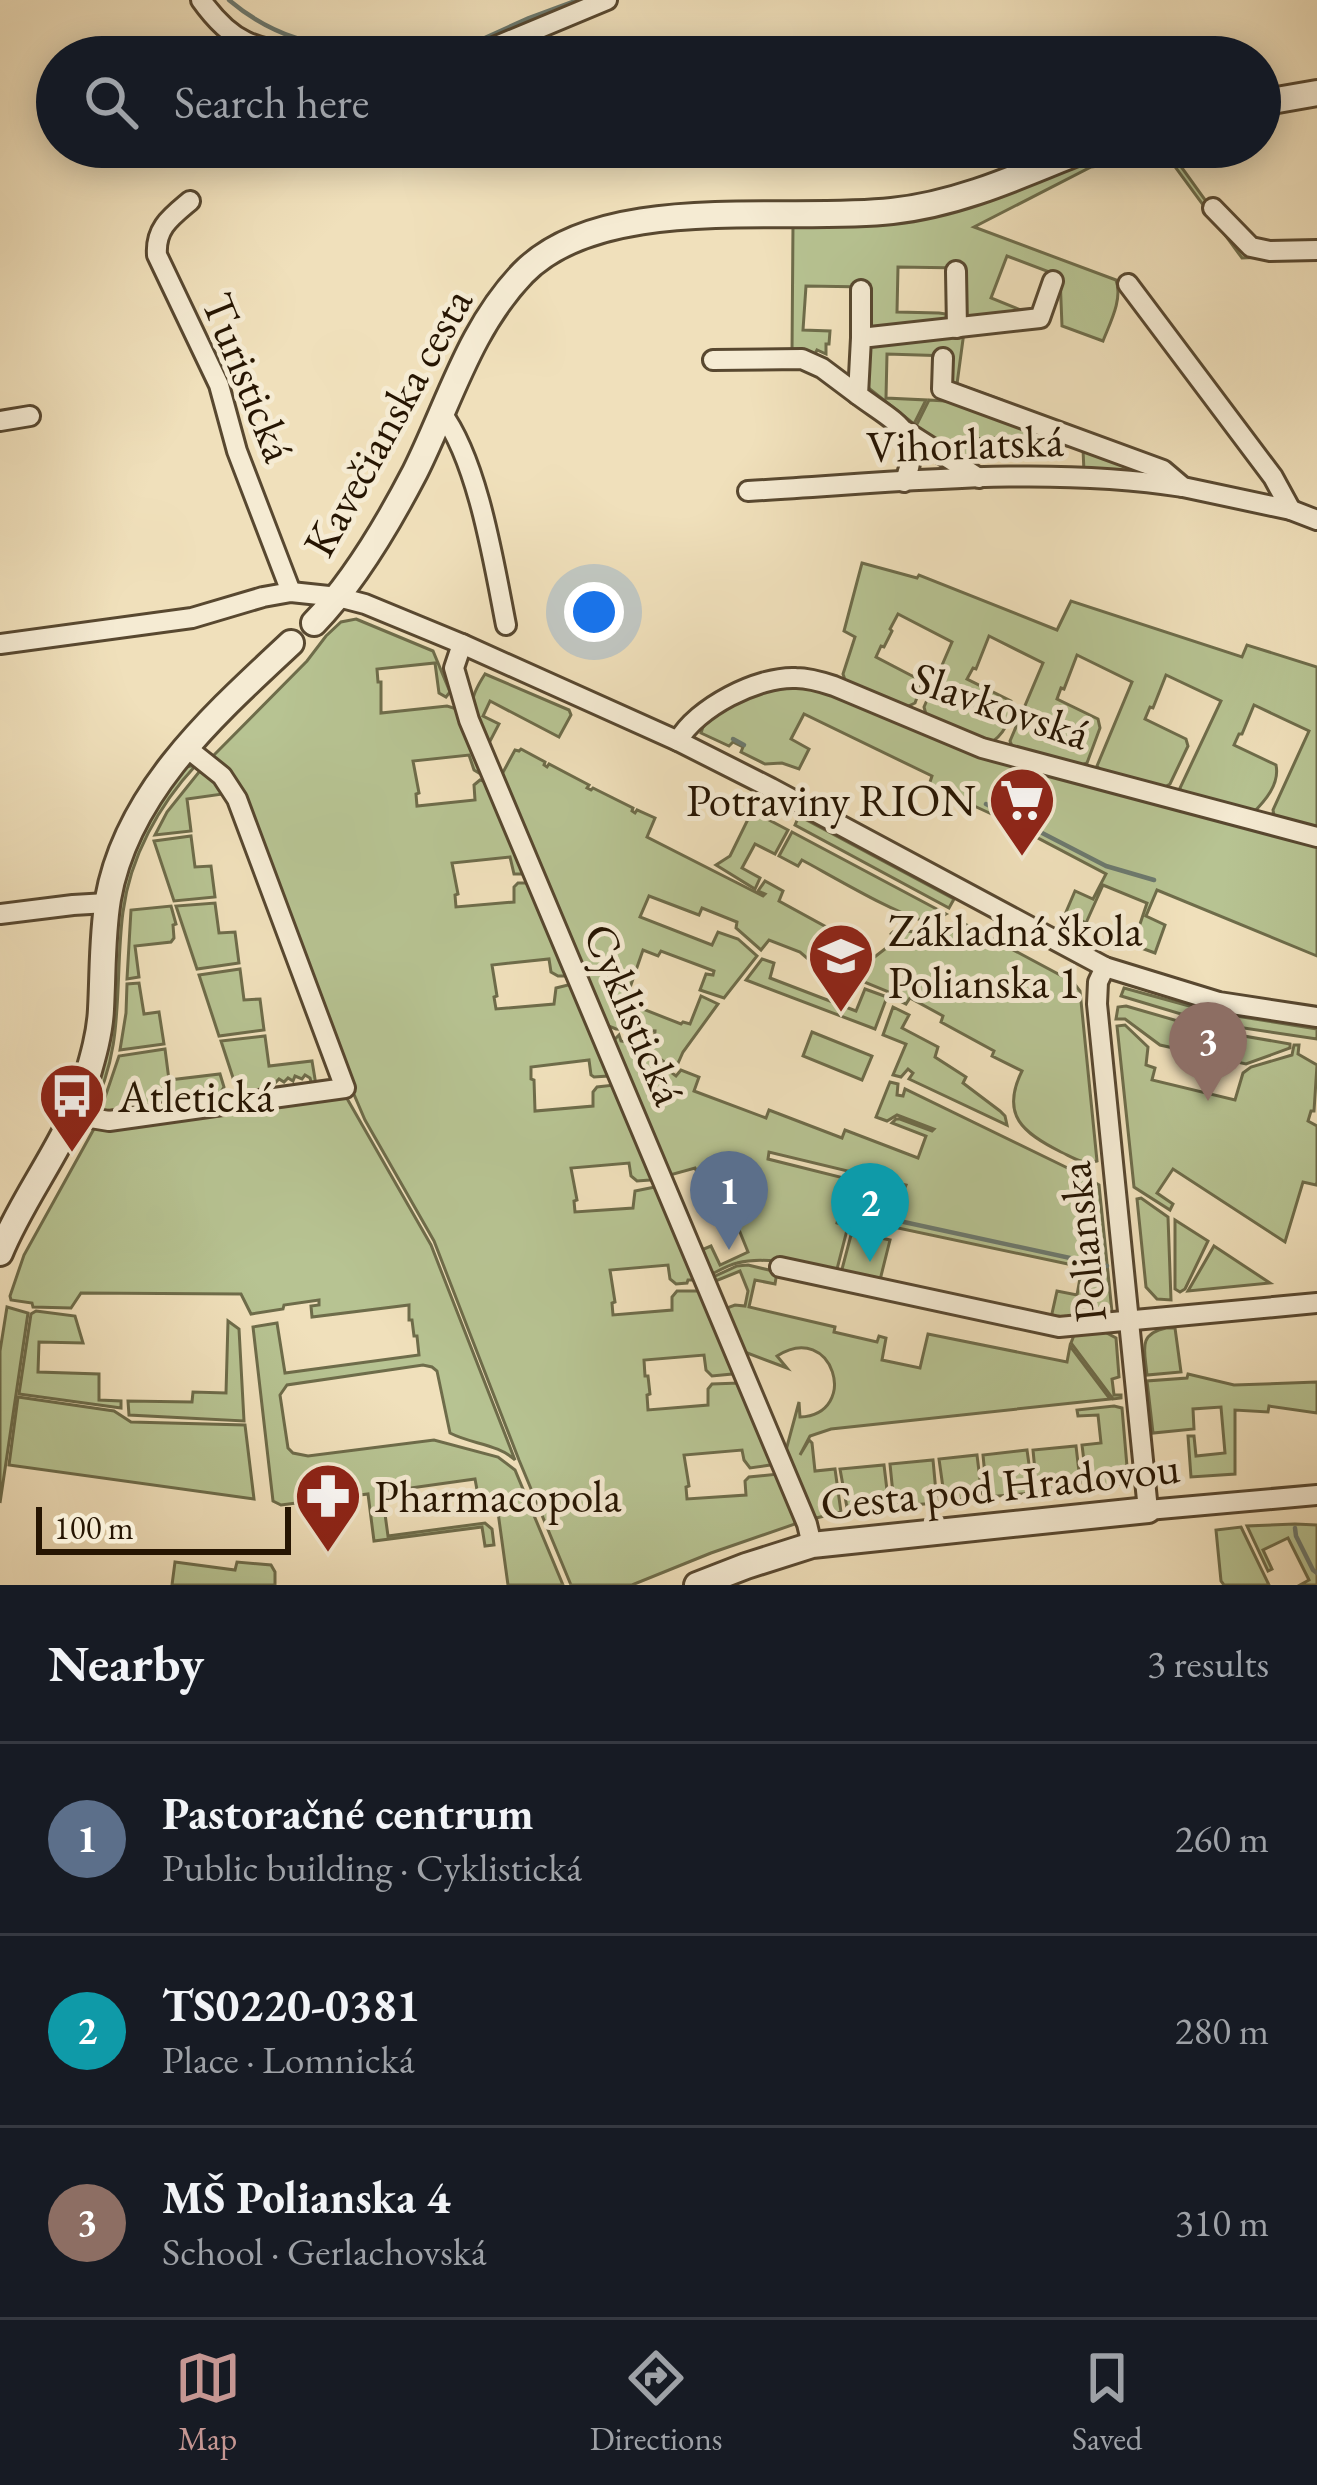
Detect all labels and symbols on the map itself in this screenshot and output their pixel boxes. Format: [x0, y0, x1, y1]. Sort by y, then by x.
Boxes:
street label: Kavečianska cesta [289, 277, 485, 567]
street label: Turistická [189, 284, 309, 470]
street label: Vihorlatská [865, 411, 1065, 475]
your location [564, 582, 624, 642]
street label: Slavkovská [904, 648, 1098, 762]
supermarket icon: Potraviny RION [987, 765, 1057, 859]
place label: Potraviny RION [686, 771, 976, 829]
place label: Základná škola Polianska 1 [888, 901, 1142, 1011]
street label: Cyklistická [571, 914, 699, 1114]
school or university icon: Základná škola Polianska 1 [806, 921, 876, 1015]
pin: 3 [1169, 1002, 1247, 1101]
bus stop icon: Atletická [37, 1061, 107, 1155]
place label: Atletická [117, 1067, 274, 1125]
pin: 1 [690, 1151, 768, 1250]
street label: Polianska [1045, 1159, 1119, 1325]
pin: 2 [831, 1163, 909, 1262]
street label: Cesta pod Hradovou [818, 1437, 1183, 1533]
pharmacy icon: Pharmacopola [293, 1461, 363, 1555]
place label: Pharmacopola [374, 1467, 621, 1525]
scale bar [36, 1501, 291, 1554]

